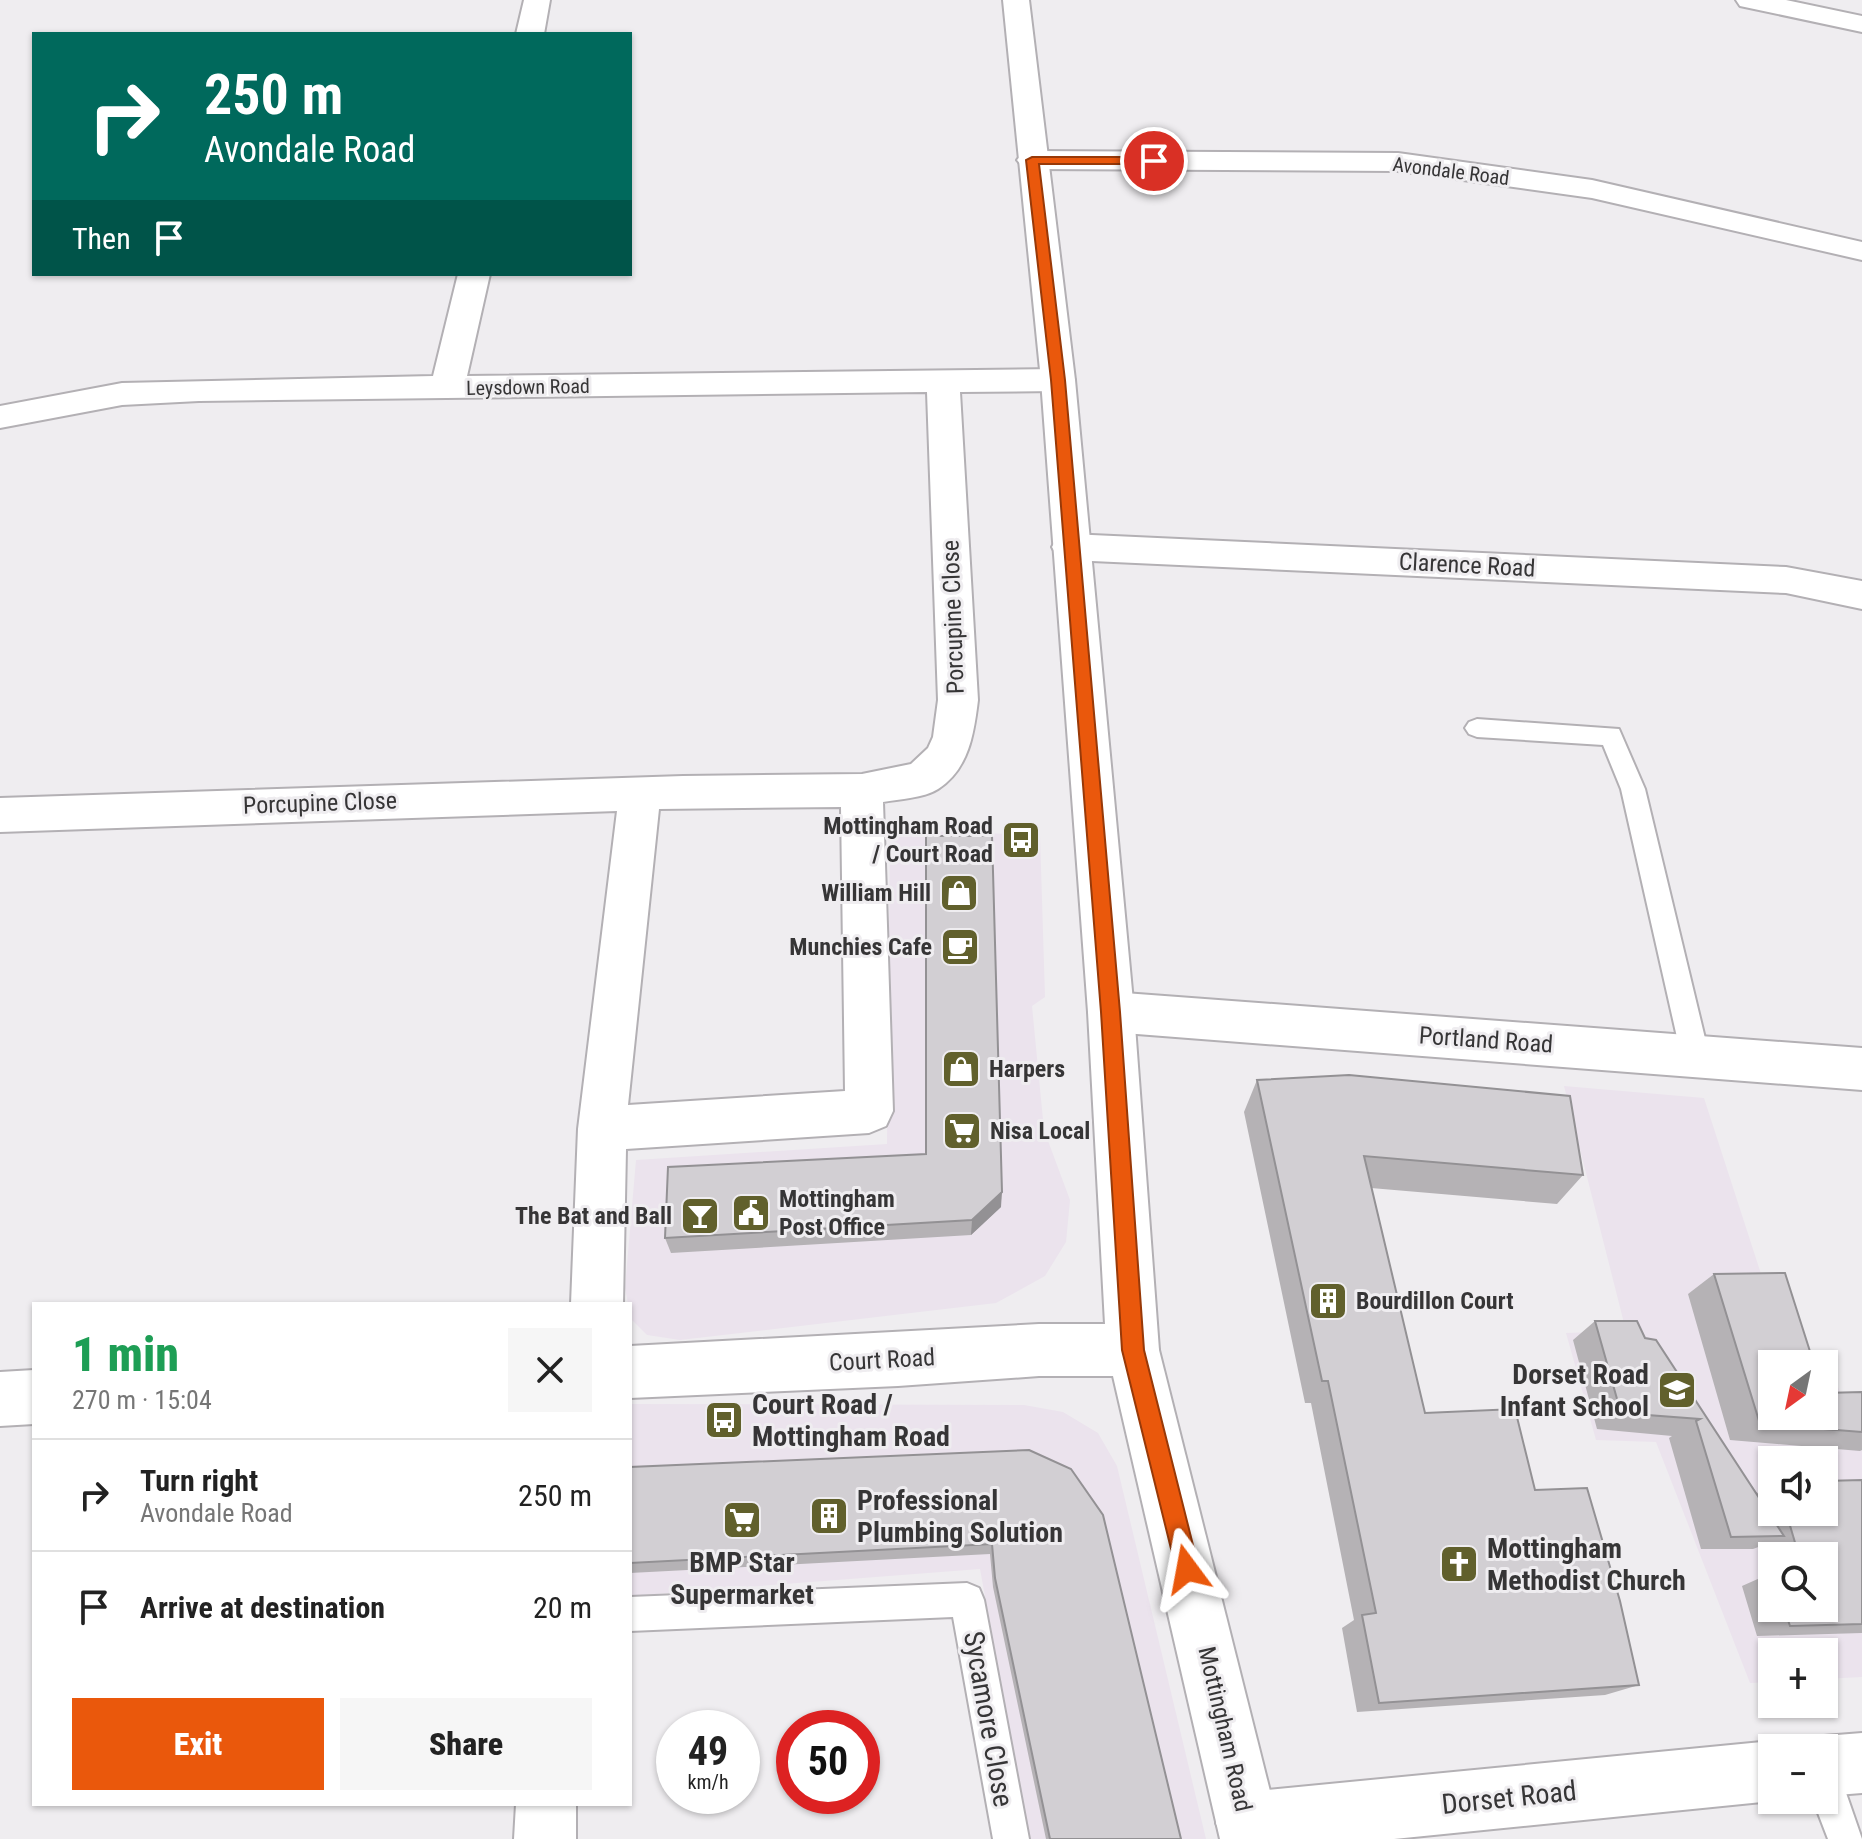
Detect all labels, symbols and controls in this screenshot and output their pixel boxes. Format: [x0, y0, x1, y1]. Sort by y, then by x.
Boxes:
text: 250 m [204, 62, 343, 128]
icon: right [72, 64, 176, 168]
pin [1120, 127, 1188, 195]
text: Avondale Road [204, 129, 415, 171]
icon: arrive [1132, 139, 1176, 183]
street label: Avondale Road [1391, 152, 1511, 190]
icon: arrive [147, 216, 191, 260]
text: Then [72, 221, 131, 256]
street label: Leysdown Road [466, 374, 590, 400]
street label: Porcupine Close [936, 540, 970, 694]
street label: Clarence Road [1398, 547, 1536, 583]
street label: Porcupine Close [243, 786, 397, 820]
place label: Mottingham Road / Court Road [823, 812, 993, 868]
bus stop icon: Mottingham Road / Court Road [1000, 819, 1042, 861]
shop icon: William Hill [938, 872, 980, 914]
place label: William Hill [821, 879, 931, 907]
cafe icon: Munchies Cafe [939, 926, 981, 968]
place label: Munchies Cafe [789, 933, 932, 961]
street label: Portland Road [1418, 1021, 1554, 1059]
shop icon: Harpers [940, 1048, 982, 1090]
place label: Harpers [989, 1055, 1065, 1083]
supermarket icon: Nisa Local [941, 1110, 983, 1152]
place label: Nisa Local [990, 1117, 1090, 1145]
place label: Mottingham Post Office [779, 1185, 895, 1241]
public building icon: Mottingham Post Office [730, 1192, 772, 1234]
bar icon: The Bat and Ball [679, 1195, 721, 1237]
place label: The Bat and Ball [515, 1202, 672, 1230]
building icon: Bourdillon Court [1307, 1280, 1349, 1322]
place label: Bourdillon Court [1356, 1287, 1514, 1315]
text: 1 min [72, 1326, 179, 1383]
button: close [508, 1328, 592, 1412]
street label: Court Road [828, 1343, 936, 1377]
north arrow [1758, 1350, 1838, 1430]
map controls [1758, 1350, 1838, 1814]
place label: Dorset Road Infant School [1500, 1358, 1649, 1423]
school or university icon: Dorset Road Infant School [1656, 1369, 1698, 1411]
text: 270 m · 15:04 [72, 1385, 212, 1415]
place label: Court Road / Mottingham Road [752, 1388, 950, 1453]
bus stop icon: Court Road / Mottingham Road [703, 1399, 745, 1441]
button: sound [1758, 1446, 1838, 1526]
text: Turn right [140, 1463, 258, 1498]
icon: right [72, 1473, 116, 1517]
text: 250 m [518, 1478, 592, 1513]
place label: Professional Plumbing Solution [857, 1484, 1063, 1549]
building icon: Professional Plumbing Solution [808, 1495, 850, 1537]
text: Avondale Road [140, 1498, 293, 1528]
supermarket icon: BMP Star Supermarket [721, 1499, 763, 1541]
position arrow [1145, 1527, 1229, 1611]
place label: Mottingham Methodist Church [1487, 1532, 1686, 1597]
button: search [1758, 1542, 1838, 1622]
church icon: Mottingham Methodist Church [1438, 1543, 1480, 1585]
place label: BMP Star Supermarket [670, 1546, 814, 1611]
icon: arrive [72, 1585, 116, 1629]
text: Arrive at destination [140, 1590, 385, 1625]
text: 20 m [533, 1590, 592, 1625]
street label: Sycamore Close [957, 1629, 1020, 1809]
button: + [1758, 1638, 1838, 1718]
street label: Mottingham Road [1192, 1644, 1258, 1814]
button: Exit [72, 1698, 324, 1790]
button: Share [340, 1698, 592, 1790]
speed limit sign: 50 [776, 1710, 880, 1814]
text: 49 [688, 1728, 728, 1775]
button: − [1758, 1734, 1838, 1814]
text: km/h [687, 1770, 729, 1794]
street label: Dorset Road [1440, 1774, 1578, 1821]

